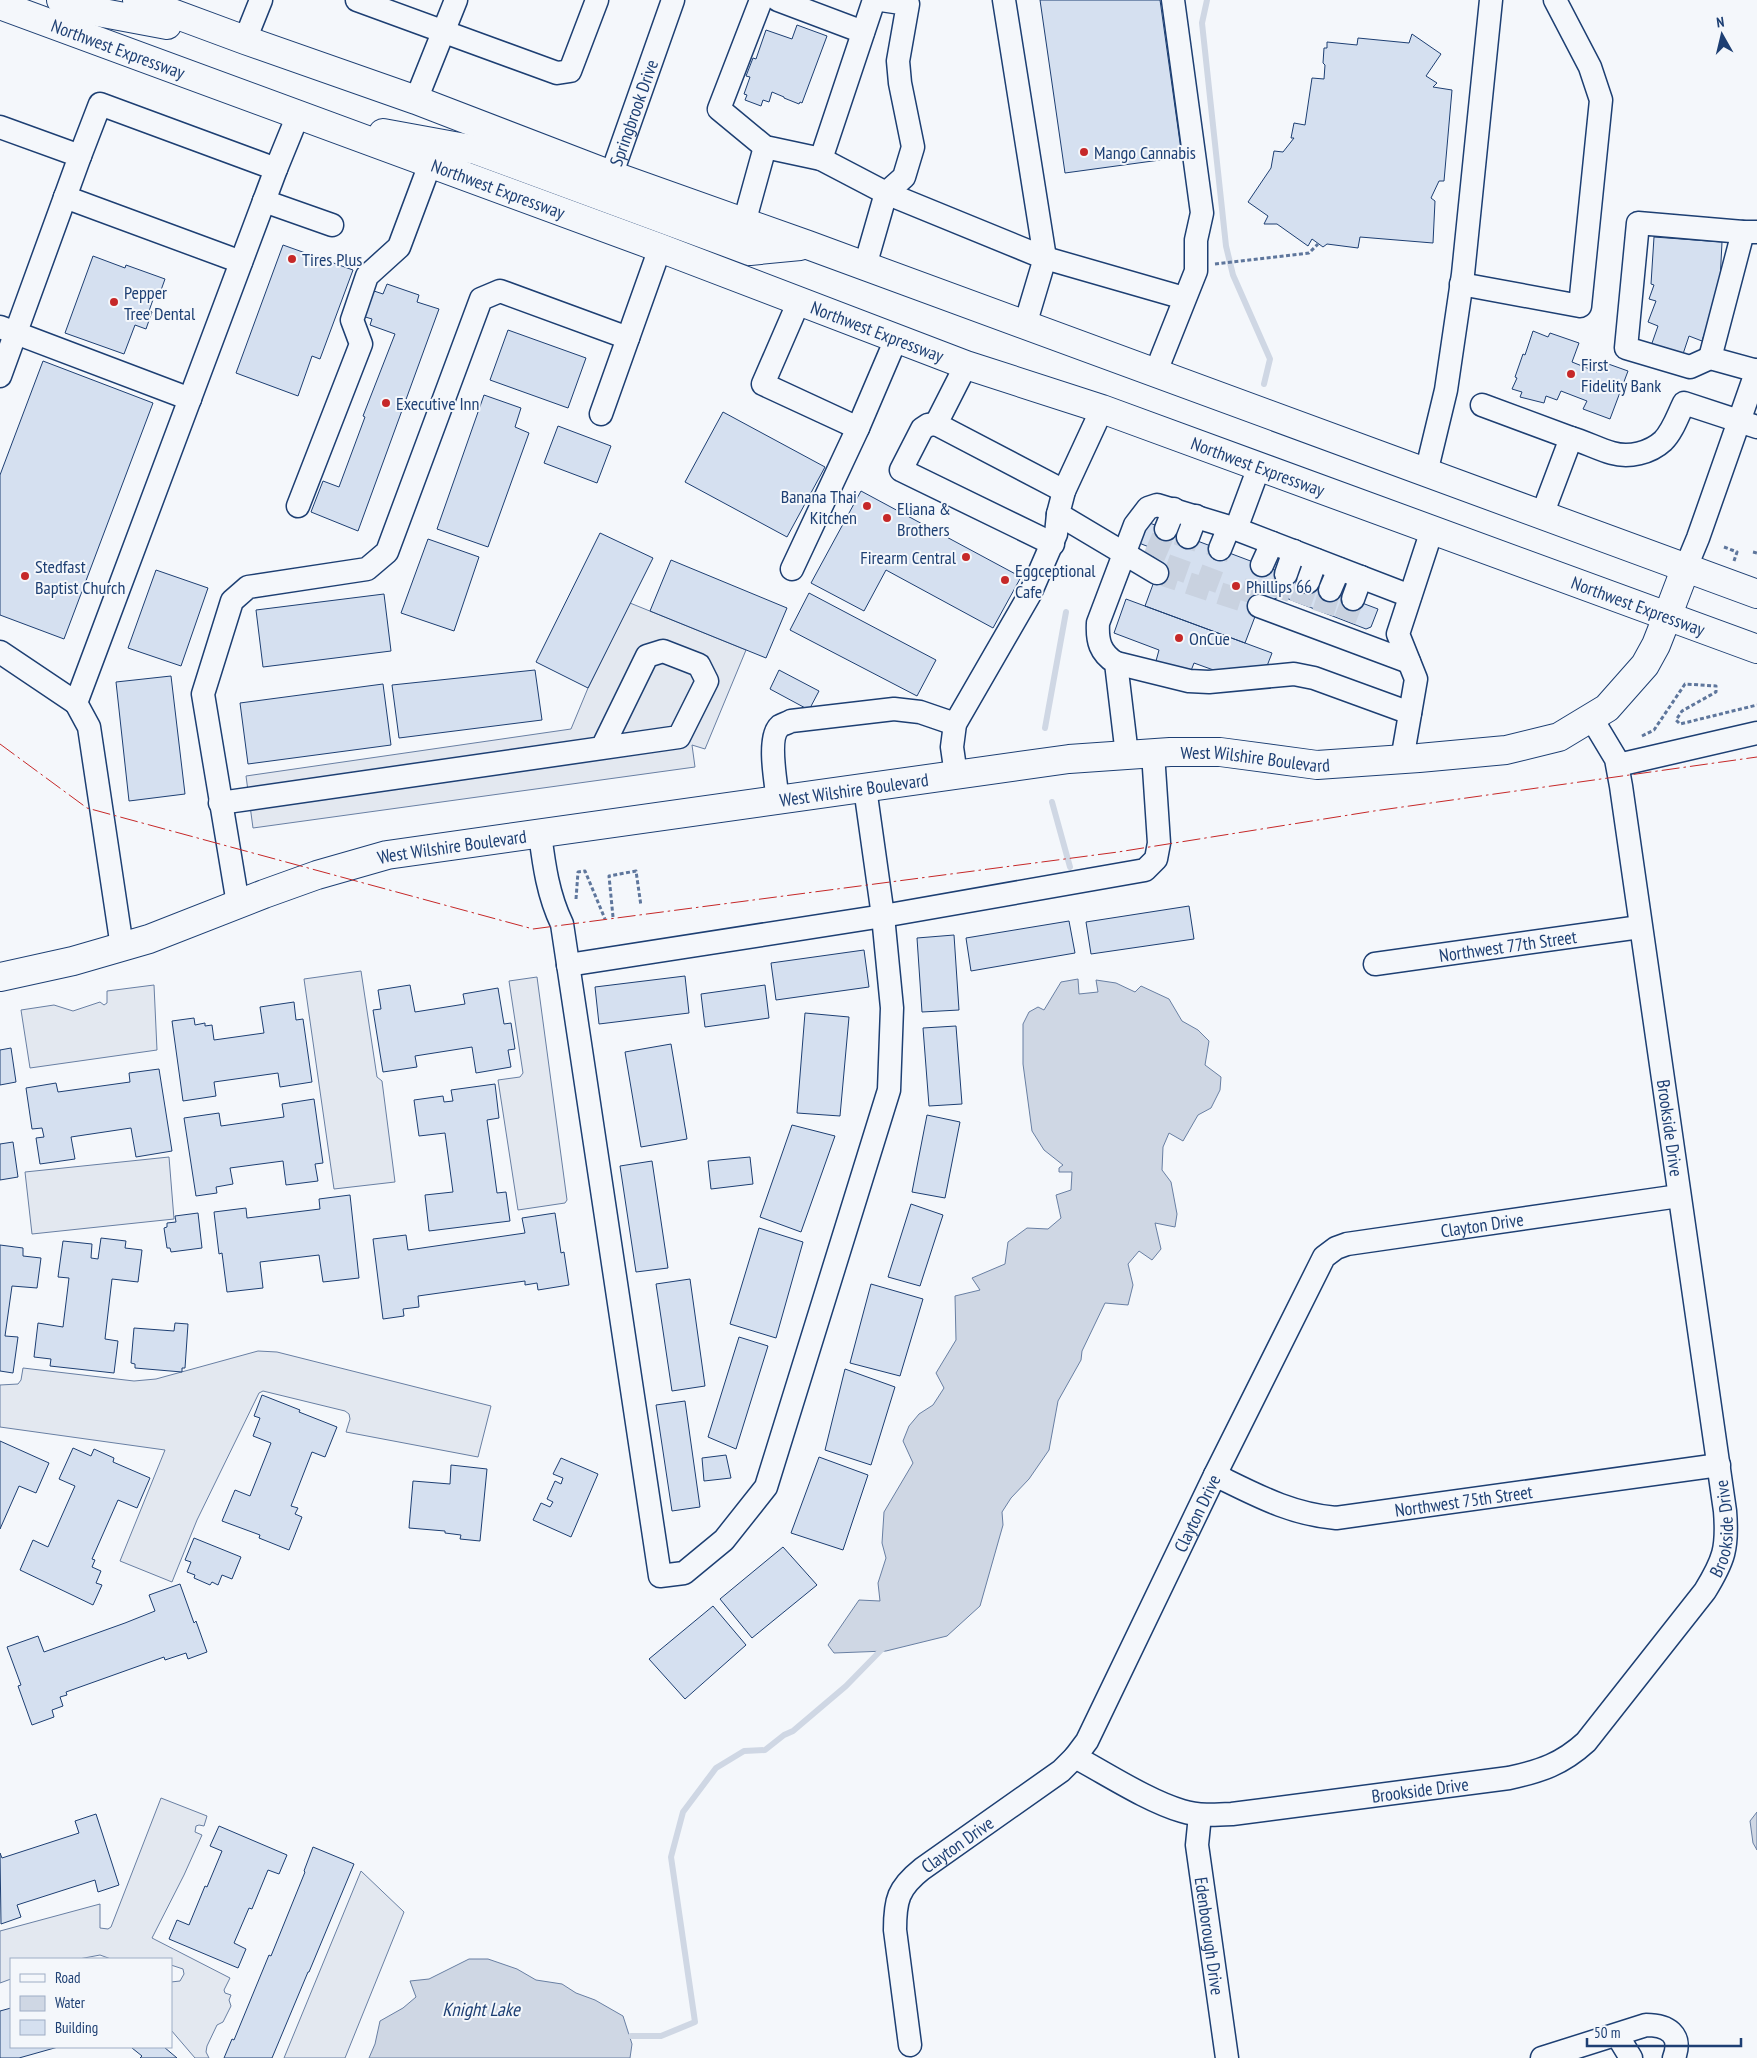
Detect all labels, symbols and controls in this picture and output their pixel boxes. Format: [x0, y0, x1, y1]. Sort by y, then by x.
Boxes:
north arrow [1697, 10, 1747, 60]
street label: Northwest Expressway [48, 13, 188, 84]
text: N [1715, 13, 1725, 32]
street label: Springbrook Drive [604, 56, 663, 169]
place label: Mango Cannabis [1094, 141, 1196, 164]
marker: Mango Cannabis [1078, 146, 1090, 158]
street label: Northwest Expressway [428, 153, 568, 224]
place label: Tires Plus [302, 248, 362, 271]
marker: Tires Plus [286, 253, 298, 265]
place label: Pepper Tree Dental [124, 281, 196, 325]
street label: Northwest Expressway [808, 295, 947, 367]
marker: Pepper Tree Dental [108, 296, 120, 308]
place label: First Fidelity Bank [1581, 353, 1661, 397]
marker: First Fidelity Bank [1565, 368, 1577, 380]
place label: Executive Inn [396, 392, 479, 415]
marker: Executive Inn [380, 397, 392, 409]
street label: Northwest Expressway [1188, 431, 1328, 501]
place label: Banana Thai Kitchen [781, 485, 857, 529]
place label: Eliana & Brothers [897, 497, 951, 541]
marker: Banana Thai Kitchen [861, 500, 873, 512]
marker: Eliana & Brothers [881, 512, 893, 524]
place label: Firearm Central [860, 546, 957, 569]
marker: Firearm Central [960, 551, 972, 563]
place label: Stedfast Baptist Church [35, 555, 125, 599]
place label: Eggceptional Cafe [1015, 559, 1096, 603]
marker: Stedfast Baptist Church [19, 570, 31, 582]
street label: Northwest Expressway [1568, 571, 1708, 641]
marker: Eggceptional Cafe [999, 574, 1011, 586]
place label: Phillips 66 [1246, 575, 1312, 598]
marker: Phillips 66 [1230, 580, 1242, 592]
place label: OnCue [1189, 627, 1230, 650]
marker: OnCue [1173, 632, 1185, 644]
street label: West Wilshire Boulevard [1181, 740, 1331, 776]
street label: West Wilshire Boulevard [778, 767, 930, 811]
street label: West Wilshire Boulevard [375, 824, 528, 869]
street label: Northwest 77th Street [1437, 924, 1578, 966]
street label: Brookside Drive [1652, 1078, 1688, 1178]
street label: Clayton Drive [1439, 1207, 1525, 1242]
street label: Clayton Drive [1168, 1470, 1225, 1556]
street label: Northwest 75th Street [1393, 1479, 1534, 1521]
street label: Brookside Drive [1704, 1479, 1737, 1581]
street label: Brookside Drive [1370, 1772, 1470, 1807]
street label: Clayton Drive [916, 1811, 998, 1878]
street label: Edenborough Drive [1190, 1875, 1230, 1997]
legend [10, 1958, 172, 2048]
text: Road [55, 1968, 81, 1987]
text: Water [55, 1993, 86, 2012]
water label: Knight Lake [442, 1997, 521, 2021]
scale bar [1587, 2016, 1741, 2048]
text: Building [55, 2018, 98, 2037]
text: 50 m [1594, 2023, 1620, 2042]

